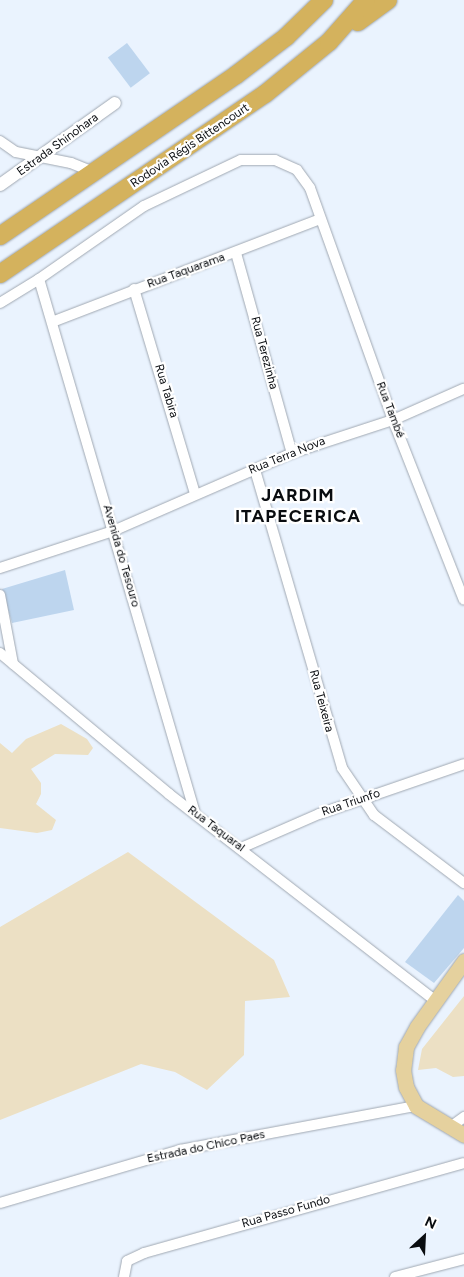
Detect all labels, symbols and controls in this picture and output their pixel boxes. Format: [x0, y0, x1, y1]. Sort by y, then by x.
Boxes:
street label: Rodovia Régis Bittencourt [128, 101, 252, 191]
street label: Estrada Shinohara [15, 111, 101, 179]
street label: Rua Taquarama [145, 250, 227, 292]
street label: Rua Terezinha [247, 315, 281, 391]
street label: Rua Tabira [151, 362, 181, 420]
street label: Rua També [373, 380, 407, 440]
street label: Rua Terra Nova [247, 434, 327, 478]
district label: JARDIM ITAPECERICA [234, 485, 362, 528]
street label: Avenida do Tesouro [99, 503, 143, 609]
street label: Rua Teixeira [306, 668, 336, 734]
street label: Rua Triunfo [320, 786, 382, 820]
street label: Rua Taquaral [185, 803, 247, 855]
street label: Estrada do Chico Paes [146, 1127, 266, 1167]
street label: Rua Passo Fundo [240, 1193, 332, 1231]
north arrow [399, 1212, 449, 1262]
text: N [422, 1213, 439, 1233]

